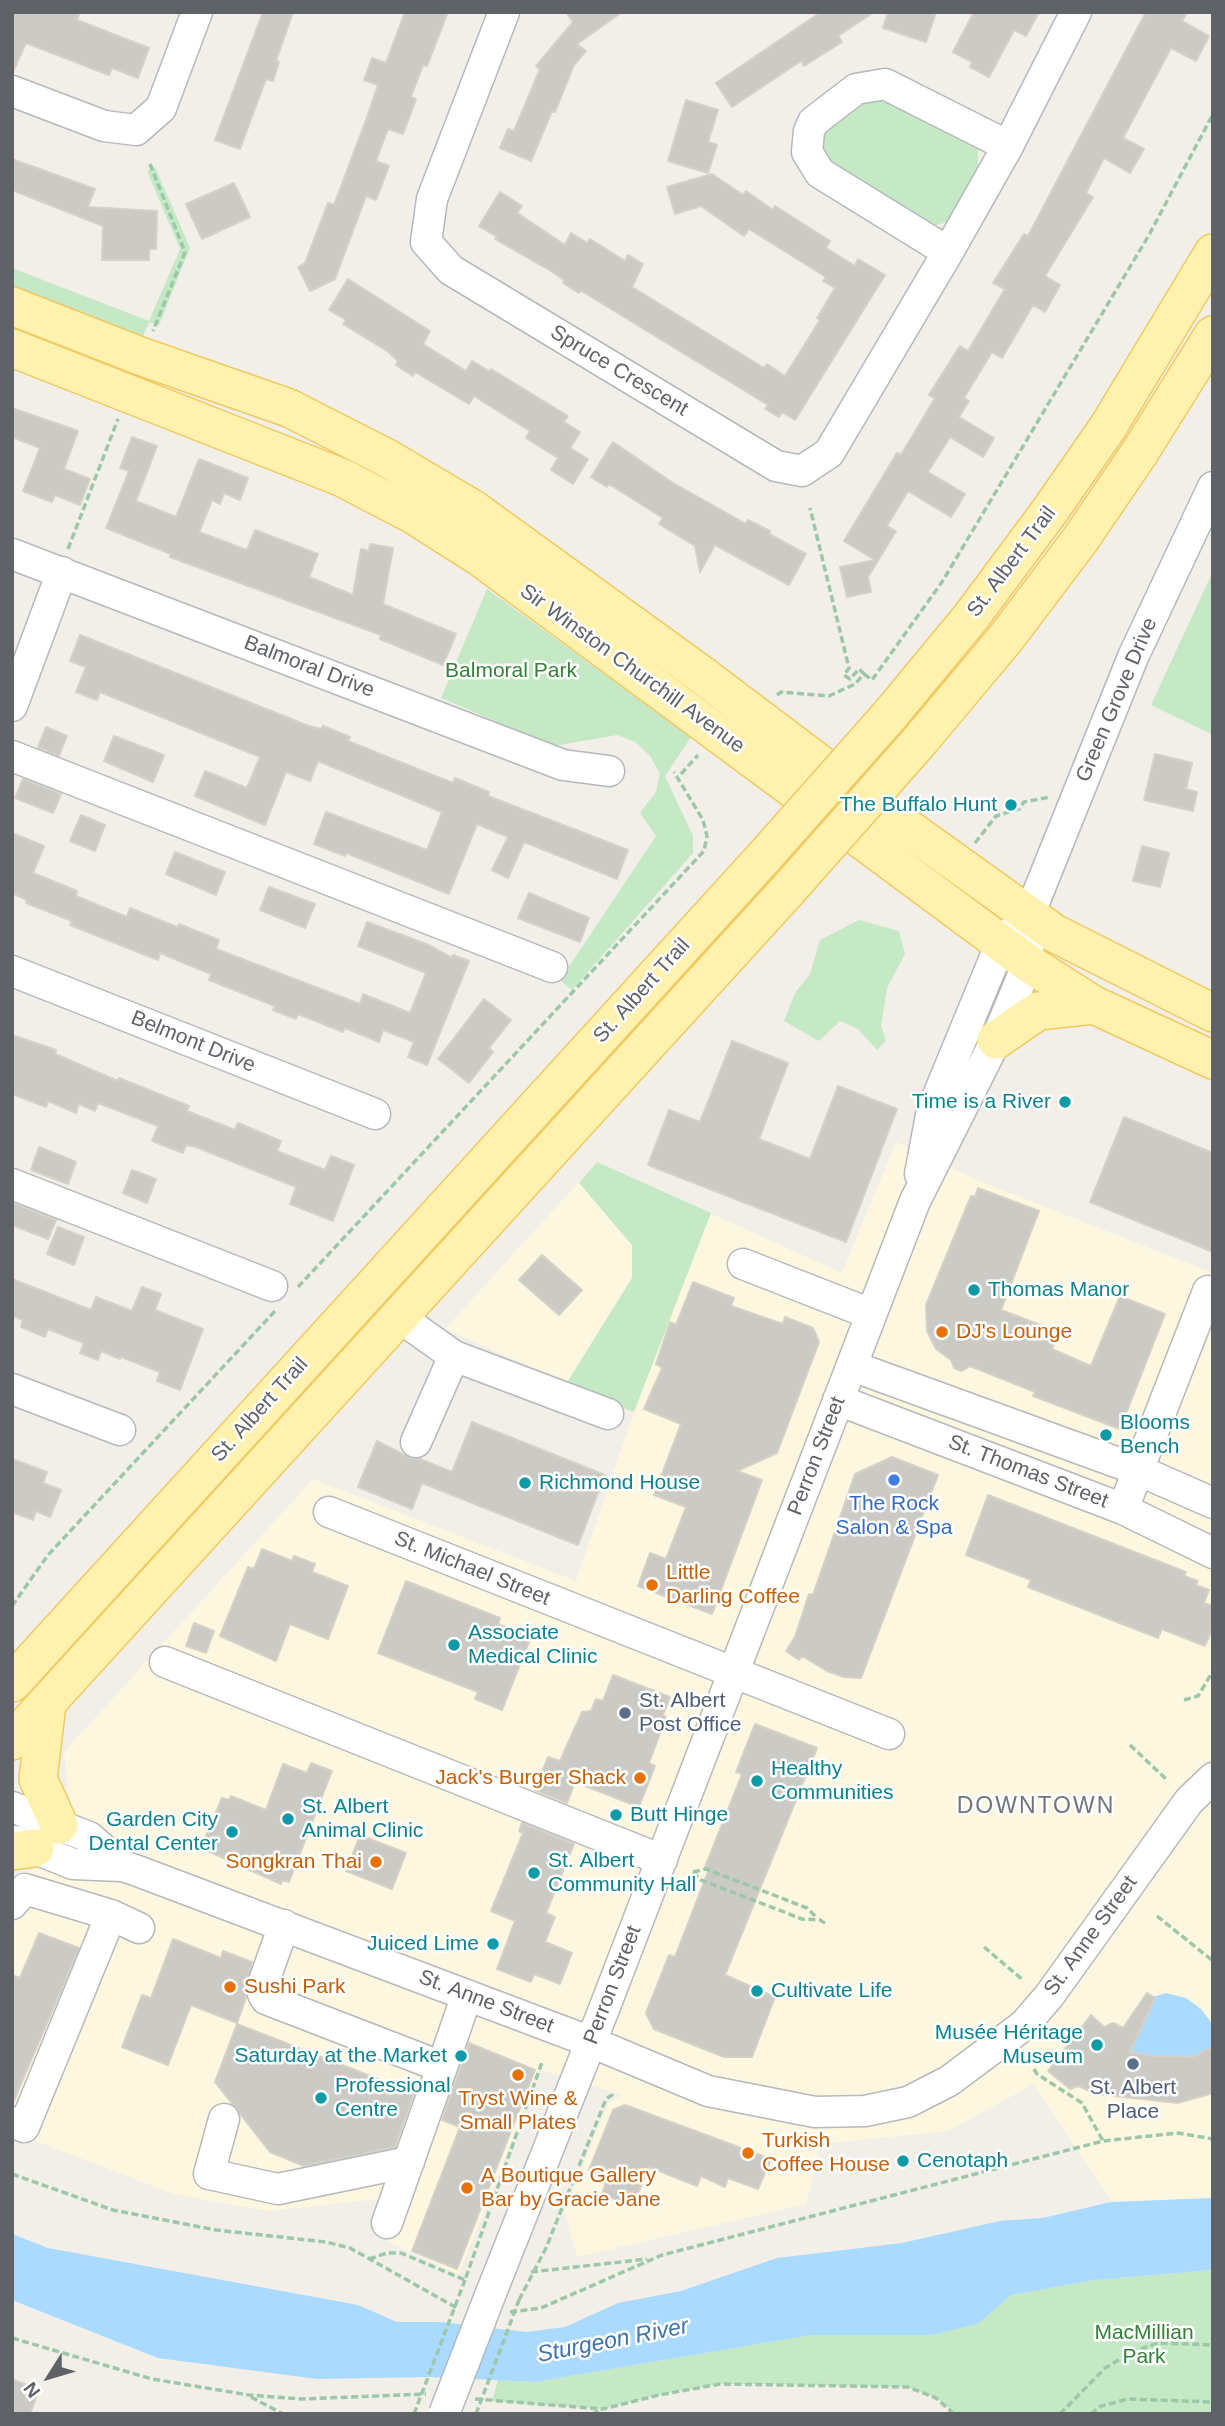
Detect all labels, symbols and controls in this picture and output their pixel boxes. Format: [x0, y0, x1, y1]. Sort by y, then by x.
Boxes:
street label: Spruce Crescent [545, 320, 693, 422]
street label: St. Albert Trail [962, 502, 1062, 622]
street label: Sir Winston Churchill Avenue [515, 579, 749, 759]
street label: Green Grove Drive [1071, 614, 1163, 786]
street label: Balmoral Drive [240, 631, 378, 703]
park label: Balmoral Park [445, 658, 577, 684]
place label: The Buffalo Hunt [840, 792, 997, 818]
marker: The Buffalo Hunt [1003, 797, 1019, 813]
street label: St. Albert Trail [588, 933, 696, 1049]
street label: Belmont Drive [127, 1006, 259, 1078]
place label: Time is a River [912, 1089, 1051, 1115]
marker: Time is a River [1057, 1094, 1073, 1110]
place label: Thomas Manor [988, 1277, 1129, 1303]
marker: Thomas Manor [966, 1282, 982, 1298]
place label: DJ's Lounge [956, 1319, 1072, 1345]
marker: DJ's Lounge [934, 1324, 950, 1340]
street label: St. Albert Trail [206, 1352, 314, 1468]
street label: Perron Street [783, 1393, 851, 1519]
place label: Blooms Bench [1120, 1410, 1190, 1460]
marker: Blooms Bench [1098, 1427, 1114, 1443]
street label: St. Thomas Street [944, 1430, 1112, 1514]
place label: Richmond House [539, 1470, 700, 1496]
marker: The Rock Salon & Spa [886, 1472, 902, 1488]
marker: Richmond House [517, 1475, 533, 1491]
place label: The Rock Salon & Spa [836, 1491, 952, 1541]
street label: St. Michael Street [390, 1526, 554, 1612]
place label: Little Darling Coffee [666, 1560, 800, 1610]
marker: Little Darling Coffee [644, 1577, 660, 1593]
place label: Associate Medical Clinic [468, 1620, 598, 1670]
marker: Associate Medical Clinic [446, 1637, 462, 1653]
place label: St. Albert Post Office [639, 1688, 741, 1738]
marker: St. Albert Post Office [617, 1705, 633, 1721]
place label: Healthy Communities [771, 1756, 894, 1806]
place label: Jack's Burger Shack [435, 1765, 626, 1791]
marker: Jack's Burger Shack [632, 1770, 648, 1786]
marker: Healthy Communities [749, 1773, 765, 1789]
district label: DOWNTOWN [958, 1793, 1114, 1821]
place label: St. Albert Animal Clinic [302, 1794, 423, 1844]
place label: Butt Hinge [630, 1802, 728, 1828]
place label: Garden City Dental Center [88, 1807, 218, 1857]
marker: Butt Hinge [608, 1807, 624, 1823]
marker: St. Albert Animal Clinic [280, 1811, 296, 1827]
marker: Garden City Dental Center [224, 1824, 240, 1840]
place label: St. Albert Community Hall [548, 1848, 696, 1898]
place label: Songkran Thai [225, 1849, 362, 1875]
marker: Songkran Thai [368, 1854, 384, 1870]
marker: St. Albert Community Hall [526, 1865, 542, 1881]
street label: St. Anne Street [1039, 1871, 1143, 2001]
street label: Perron Street [579, 1922, 647, 2048]
place label: Juiced Lime [367, 1931, 479, 1957]
marker: Juiced Lime [485, 1936, 501, 1952]
street label: St. Anne Street [415, 1965, 557, 2039]
place label: Sushi Park [244, 1974, 346, 2000]
place label: Cultivate Life [771, 1978, 892, 2004]
marker: Sushi Park [222, 1979, 238, 1995]
marker: Cultivate Life [749, 1983, 765, 1999]
place label: Musée Héritage Museum [935, 2020, 1083, 2070]
marker: Musée Héritage Museum [1089, 2037, 1105, 2053]
place label: Saturday at the Market [235, 2043, 447, 2069]
marker: Saturday at the Market [453, 2048, 469, 2064]
marker: St. Albert Place [1125, 2056, 1141, 2072]
marker: Tryst Wine & Small Plates [510, 2067, 526, 2083]
place label: Professional Centre [335, 2073, 451, 2123]
place label: St. Albert Place [1090, 2075, 1176, 2125]
place label: Tryst Wine & Small Plates [458, 2086, 578, 2136]
marker: Professional Centre [313, 2090, 329, 2106]
place label: Turkish Coffee House [762, 2128, 890, 2178]
marker: Turkish Coffee House [740, 2145, 756, 2161]
place label: Cenotaph [917, 2148, 1008, 2174]
marker: Cenotaph [895, 2153, 911, 2169]
place label: A Boutique Gallery Bar by Gracie Jane [481, 2163, 661, 2213]
marker: A Boutique Gallery Bar by Gracie Jane [459, 2180, 475, 2196]
water label: Sturgeon River [535, 2313, 691, 2369]
park label: MacMillian Park [1094, 2320, 1194, 2370]
north arrow [14, 2342, 84, 2412]
text: N [19, 2378, 44, 2402]

